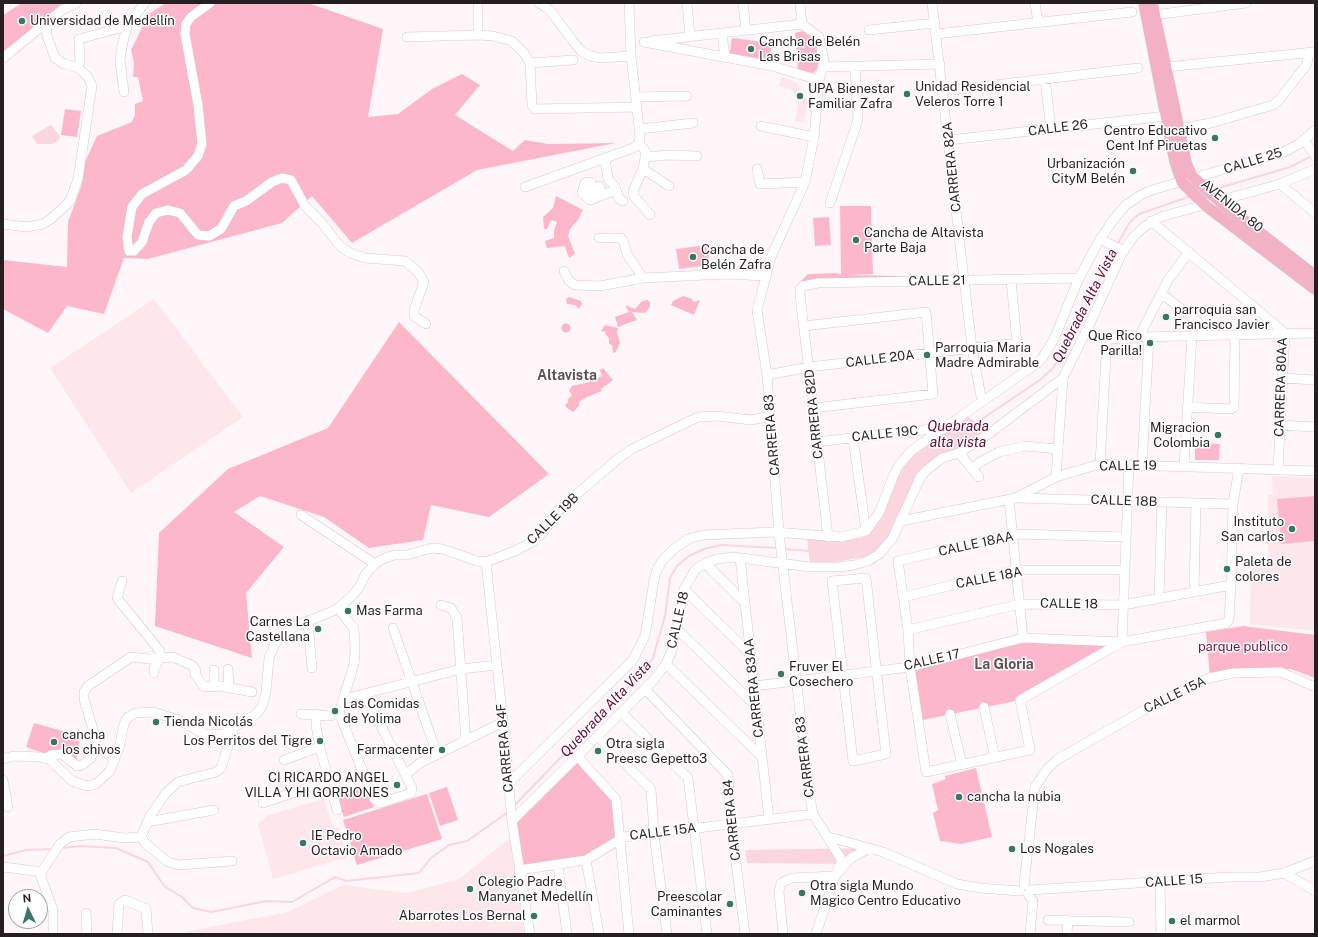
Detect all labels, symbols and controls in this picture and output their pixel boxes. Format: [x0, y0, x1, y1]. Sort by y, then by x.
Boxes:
place label: Universidad de Medellín [30, 13, 175, 29]
marker: Universidad de Medellín [17, 16, 27, 26]
place label: Cancha de Belén Las Brisas [759, 34, 860, 65]
marker: Cancha de Belén Las Brisas [746, 44, 756, 54]
place label: Unidad Residencial Veleros Torre 1 [915, 79, 1030, 110]
place label: UPA Bienestar Familiar Zafra [808, 81, 895, 112]
marker: Unidad Residencial Veleros Torre 1 [902, 89, 912, 99]
marker: UPA Bienestar Familiar Zafra [795, 91, 805, 101]
street label: CALLE 26 [1027, 117, 1089, 139]
street label: CARRERA 82A [940, 121, 964, 213]
place label: Centro Educativo Cent Inf Piruetas [1104, 123, 1207, 154]
marker: Centro Educativo Cent Inf Piruetas [1210, 133, 1220, 143]
street label: CALLE 25 [1222, 145, 1284, 177]
place label: Urbanización CityM Belén [1047, 156, 1125, 187]
marker: Urbanización CityM Belén [1128, 166, 1138, 176]
street label: AVENIDA 80 [1198, 176, 1266, 236]
place label: Cancha de Altavista Parte Baja [864, 225, 984, 256]
marker: Cancha de Altavista Parte Baja [851, 235, 861, 245]
place label: Cancha de Belén Zafra [701, 242, 771, 273]
water label: Quebrada Alta Vista [1049, 246, 1121, 366]
marker: Cancha de Belén Zafra [688, 252, 698, 262]
street label: CALLE 21 [908, 273, 966, 289]
place label: parroquia san Francisco Javier [1174, 302, 1270, 333]
marker: parroquia san Francisco Javier [1161, 312, 1171, 322]
place label: Que Rico Parilla! [1088, 328, 1142, 359]
street label: CARRERA 80AA [1271, 337, 1291, 437]
marker: Que Rico Parilla! [1145, 338, 1155, 348]
place label: Parroquia Maria Madre Admirable [935, 340, 1039, 371]
street label: CALLE 20A [845, 347, 915, 371]
marker: Parroquia Maria Madre Admirable [922, 350, 932, 360]
district label: Altavista [537, 368, 597, 384]
street label: CARRERA 82D [802, 368, 826, 460]
street label: CARRERA 83 [761, 394, 783, 476]
water label: Quebrada alta vista [927, 419, 989, 452]
place label: Migracion Colombia [1150, 420, 1210, 451]
street label: CALLE 19C [851, 423, 919, 445]
marker: Migracion Colombia [1213, 430, 1223, 440]
street label: CALLE 19 [1099, 458, 1157, 474]
street label: CALLE 19B [524, 490, 582, 548]
street label: CALLE 18B [1090, 492, 1158, 510]
place label: Instituto San carlos [1221, 514, 1284, 545]
marker: Instituto San carlos [1287, 524, 1297, 534]
street label: CALLE 18AA [937, 528, 1015, 560]
place label: Paleta de colores [1235, 554, 1291, 585]
street label: CALLE 18A [955, 564, 1023, 592]
marker: Paleta de colores [1222, 564, 1232, 574]
street label: CALLE 18 [664, 590, 692, 650]
street label: CALLE 18 [1040, 596, 1098, 612]
place label: Mas Farma [356, 603, 423, 619]
marker: Mas Farma [343, 606, 353, 616]
place label: Carnes La Castellana [246, 614, 310, 645]
marker: Carnes La Castellana [313, 624, 323, 634]
street label: CARRERA 83AA [741, 637, 767, 739]
park label: parque publico [1198, 639, 1288, 655]
street label: CALLE 17 [902, 646, 962, 674]
water label: Quebrada Alta Vista [557, 657, 655, 761]
district label: La Gloria [974, 657, 1034, 673]
place label: Fruver El Cosechero [789, 659, 853, 690]
marker: Fruver El Cosechero [776, 669, 786, 679]
street label: CALLE 15A [1141, 673, 1209, 717]
place label: Las Comidas de Yolima [343, 696, 419, 727]
street label: CARRERA 84F [493, 703, 517, 793]
marker: Las Comidas de Yolima [330, 706, 340, 716]
place label: Tienda Nicolás [164, 714, 253, 730]
street label: CARRERA 83 [792, 716, 818, 798]
marker: Tienda Nicolás [151, 717, 161, 727]
place label: cancha los chivos [62, 727, 121, 758]
place label: Los Perritos del Tigre [183, 733, 312, 749]
marker: Los Perritos del Tigre [315, 736, 325, 746]
place label: Otra sigla Preesc Gepetto3 [606, 736, 707, 767]
marker: cancha los chivos [49, 737, 59, 747]
place label: Farmacenter [357, 742, 434, 758]
marker: Farmacenter [437, 745, 447, 755]
marker: Otra sigla Preesc Gepetto3 [593, 746, 603, 756]
place label: CI RICARDO ANGEL VILLA Y HI GORRIONES [245, 770, 389, 801]
street label: CARRERA 84 [720, 779, 744, 861]
marker: CI RICARDO ANGEL VILLA Y HI GORRIONES [392, 780, 402, 790]
place label: cancha la nubia [967, 789, 1061, 805]
marker: cancha la nubia [954, 792, 964, 802]
street label: CALLE 15A [629, 820, 697, 844]
place label: IE Pedro Octavio Amado [311, 828, 402, 859]
marker: IE Pedro Octavio Amado [298, 838, 308, 848]
place label: Los Nogales [1020, 841, 1094, 857]
marker: Los Nogales [1007, 844, 1017, 854]
street label: CALLE 15 [1145, 871, 1203, 891]
place label: Colegio Padre Manyanet Medellín [478, 874, 593, 905]
place label: Otra sigla Mundo Magico Centro Educativo [810, 878, 961, 909]
marker: Colegio Padre Manyanet Medellín [465, 884, 475, 894]
marker: Otra sigla Mundo Magico Centro Educativo [797, 888, 807, 898]
north arrow [8, 889, 48, 929]
place label: Preescolar Caminantes [651, 889, 722, 920]
text: N [22, 892, 32, 904]
marker: Preescolar Caminantes [725, 899, 735, 909]
place label: Abarrotes Los Bernal [399, 908, 526, 924]
marker: Abarrotes Los Bernal [529, 911, 539, 921]
place label: el marmol [1180, 913, 1240, 929]
marker: el marmol [1167, 916, 1177, 926]

